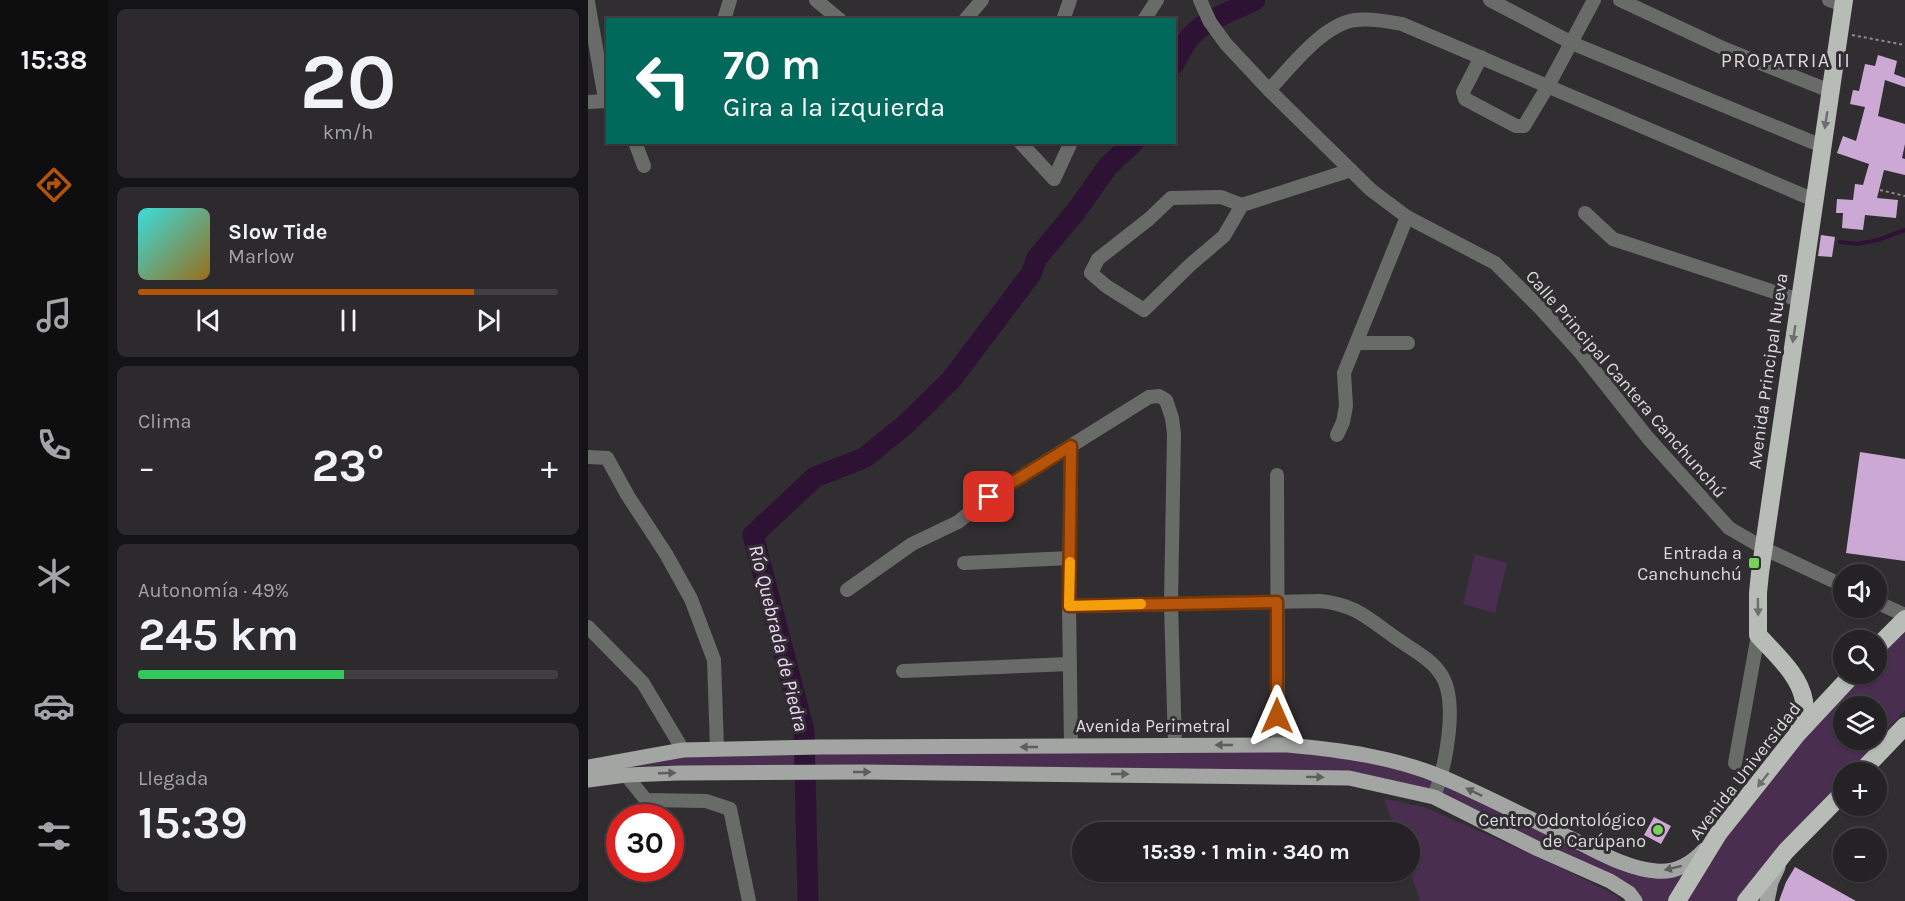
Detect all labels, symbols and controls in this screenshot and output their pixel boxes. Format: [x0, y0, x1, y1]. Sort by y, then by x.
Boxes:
text: 20 [300, 36, 396, 128]
text: 70 m [723, 40, 821, 90]
icon: left [624, 42, 702, 120]
text: 15:38 [21, 44, 87, 76]
district label: PROPATRIA II [1721, 49, 1851, 72]
text: Gira a la izquierda [723, 91, 945, 123]
one-way arrow [1821, 111, 1830, 130]
text: km/h [323, 121, 373, 144]
icon: directions [33, 164, 75, 206]
text: Slow Tide [228, 219, 328, 245]
text: Marlow [228, 245, 294, 268]
street label: Calle Principal Cantera Canchunchú [1521, 265, 1731, 503]
street label: Avenida Principal Nueva [1743, 272, 1793, 470]
icon: music [33, 294, 75, 336]
icon: previous [192, 304, 225, 337]
icon: pause [332, 304, 365, 337]
icon: next [472, 304, 505, 337]
one-way arrow [1789, 324, 1798, 343]
text: Clima [138, 410, 192, 433]
icon: phone [33, 424, 75, 466]
text: 23° [312, 440, 384, 492]
text: − [138, 448, 155, 486]
text: + [541, 448, 558, 486]
pin [963, 471, 1014, 522]
icon: arrive [972, 480, 1005, 513]
water label: Río Quebrada de Piedra [744, 542, 813, 734]
place label: Entrada a Canchunchú [1637, 542, 1742, 585]
icon: climate [33, 555, 75, 597]
marker: Entrada a Canchunchú [1747, 556, 1761, 570]
map controls [1833, 564, 1887, 882]
button: sound [1833, 564, 1887, 618]
text: Autonomía · 49% [138, 579, 289, 602]
one-way arrow [1753, 597, 1763, 616]
text: 245 km [138, 609, 299, 661]
button: search [1833, 630, 1887, 684]
position arrow [1245, 684, 1309, 748]
icon: car [33, 685, 75, 727]
button: layers [1833, 696, 1887, 750]
street label: Avenida Universidad [1685, 698, 1805, 844]
street label: Avenida Perimetral [1076, 715, 1230, 737]
one-way arrow [1214, 741, 1233, 750]
one-way arrow [1019, 742, 1038, 752]
button: + [1833, 762, 1887, 816]
text: Llegada [138, 767, 208, 790]
one-way arrow [853, 767, 872, 777]
one-way arrow [658, 768, 677, 778]
one-way arrow [1111, 769, 1130, 779]
one-way arrow [1305, 772, 1324, 782]
one-way arrow [1756, 772, 1769, 788]
one-way arrow [1466, 788, 1483, 797]
text: 15:39 [138, 797, 248, 849]
speed limit sign: 30 [606, 804, 684, 882]
place label: Centro Odontológico de Carúpano [1478, 809, 1646, 852]
icon: filters [33, 815, 75, 857]
marker: Centro Odontológico de Carúpano [1651, 823, 1665, 837]
button: − [1833, 828, 1887, 882]
text: 15:39 · 1 min · 340 m [1142, 839, 1350, 865]
one-way arrow [1664, 864, 1682, 874]

